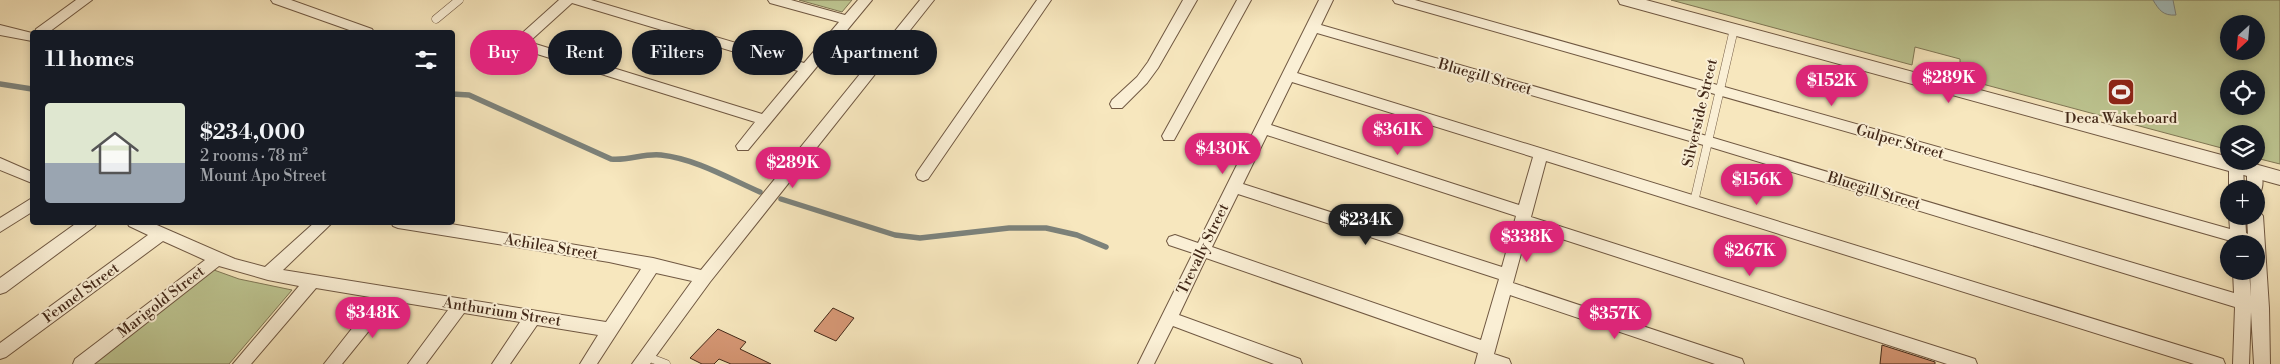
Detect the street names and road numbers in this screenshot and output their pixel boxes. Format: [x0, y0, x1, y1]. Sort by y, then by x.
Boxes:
street label: Bluegill Street [1435, 54, 1535, 100]
street label: Silverside Street [1678, 56, 1722, 169]
street label: Gulper Street [1854, 120, 1947, 164]
street label: Bluegill Street [1824, 168, 1924, 214]
street label: Trevally Street [1173, 200, 1234, 298]
street label: Achilea Street [502, 230, 600, 264]
street label: Fennel Street [39, 258, 124, 327]
street label: Marigold Street [114, 262, 209, 342]
street label: Anthurium Street [441, 293, 563, 331]

